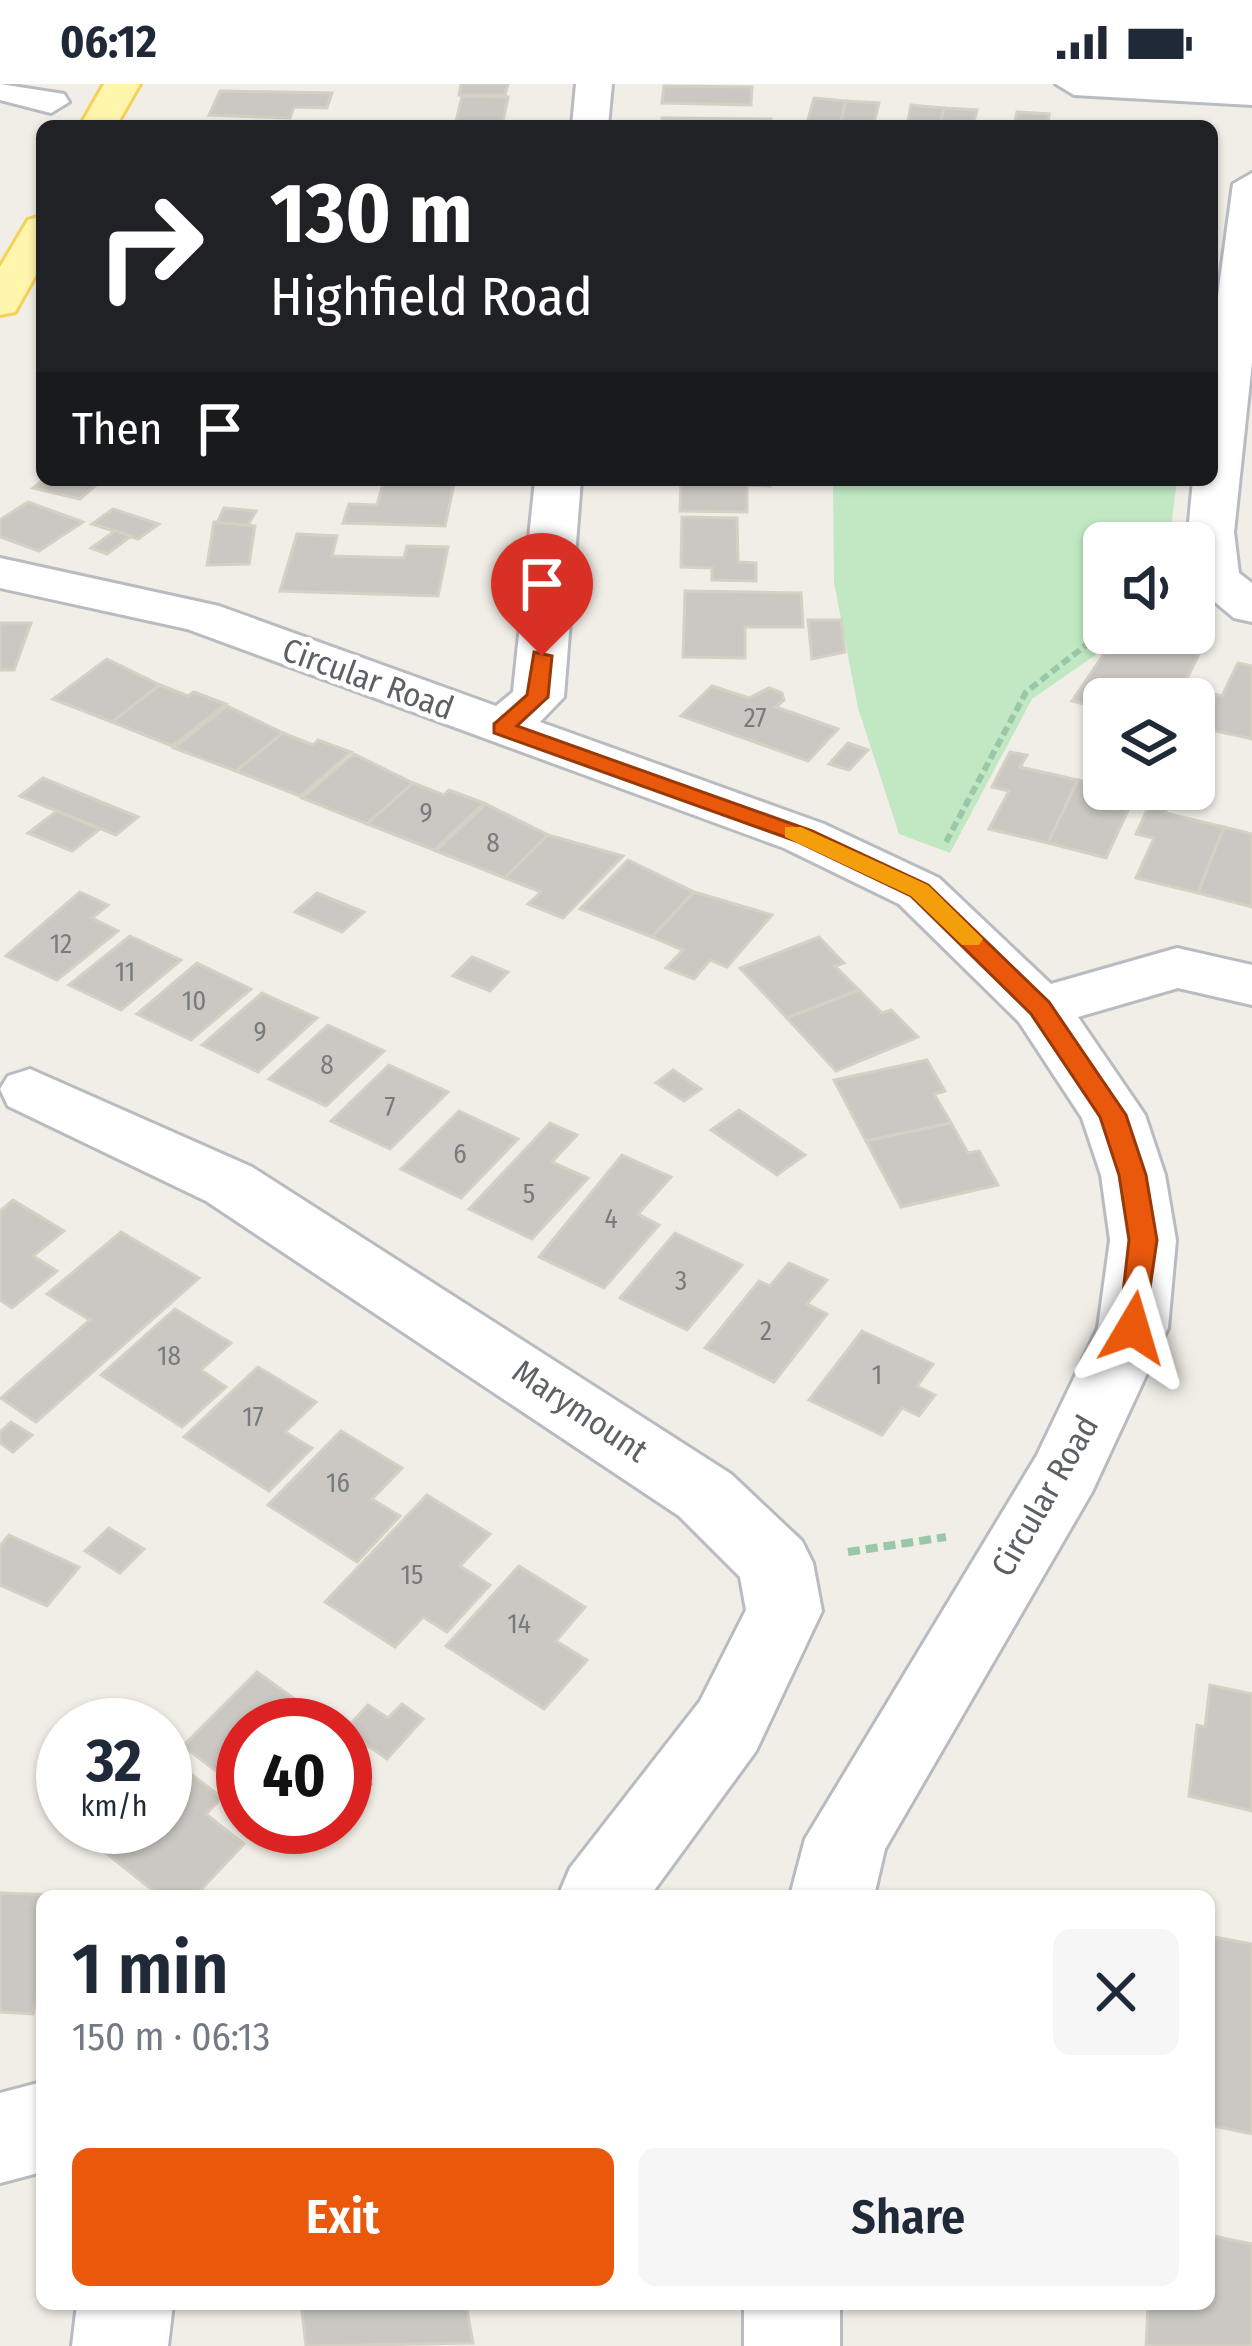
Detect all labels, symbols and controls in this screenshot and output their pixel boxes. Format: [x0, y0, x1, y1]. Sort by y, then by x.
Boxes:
text: 06:12 [60, 15, 157, 69]
text: 130 m [270, 163, 473, 264]
icon: right [72, 168, 228, 324]
text: Highfield Road [270, 265, 593, 329]
icon: arrive [187, 396, 253, 462]
text: Then [72, 402, 163, 456]
map controls [1083, 522, 1215, 810]
button: sound [1083, 522, 1215, 654]
pin [491, 533, 593, 656]
icon: arrive [509, 551, 575, 617]
street label: Circular Road [277, 630, 459, 728]
button: layers [1083, 678, 1215, 810]
house number: 27 [744, 702, 766, 734]
house number: 9 [419, 797, 433, 829]
house number: 8 [486, 827, 500, 859]
house number: 12 [50, 928, 72, 960]
house number: 11 [115, 956, 135, 988]
house number: 10 [182, 985, 206, 1017]
house number: 9 [253, 1016, 267, 1048]
house number: 8 [320, 1049, 334, 1081]
house number: 7 [385, 1091, 396, 1123]
house number: 6 [453, 1138, 467, 1170]
house number: 5 [523, 1178, 535, 1210]
house number: 4 [604, 1203, 618, 1235]
house number: 3 [675, 1265, 687, 1297]
position arrow [1070, 1265, 1196, 1391]
house number: 2 [760, 1315, 772, 1347]
house number: 18 [157, 1340, 181, 1372]
street label: Marymount [505, 1351, 655, 1471]
house number: 1 [872, 1359, 882, 1391]
house number: 17 [242, 1401, 264, 1433]
street label: Circular Road [983, 1408, 1107, 1584]
house number: 16 [326, 1467, 350, 1499]
house number: 15 [401, 1559, 423, 1591]
house number: 14 [507, 1608, 531, 1640]
speed limit sign: 40 [216, 1698, 372, 1854]
text: 32 [86, 1725, 142, 1797]
text: km/h [81, 1788, 147, 1824]
text: 1 min [72, 1926, 229, 2012]
button: close [1053, 1929, 1179, 2055]
text: 150 m · 06:13 [72, 2014, 270, 2060]
button: Exit [72, 2148, 614, 2286]
button: Share [638, 2148, 1179, 2286]

